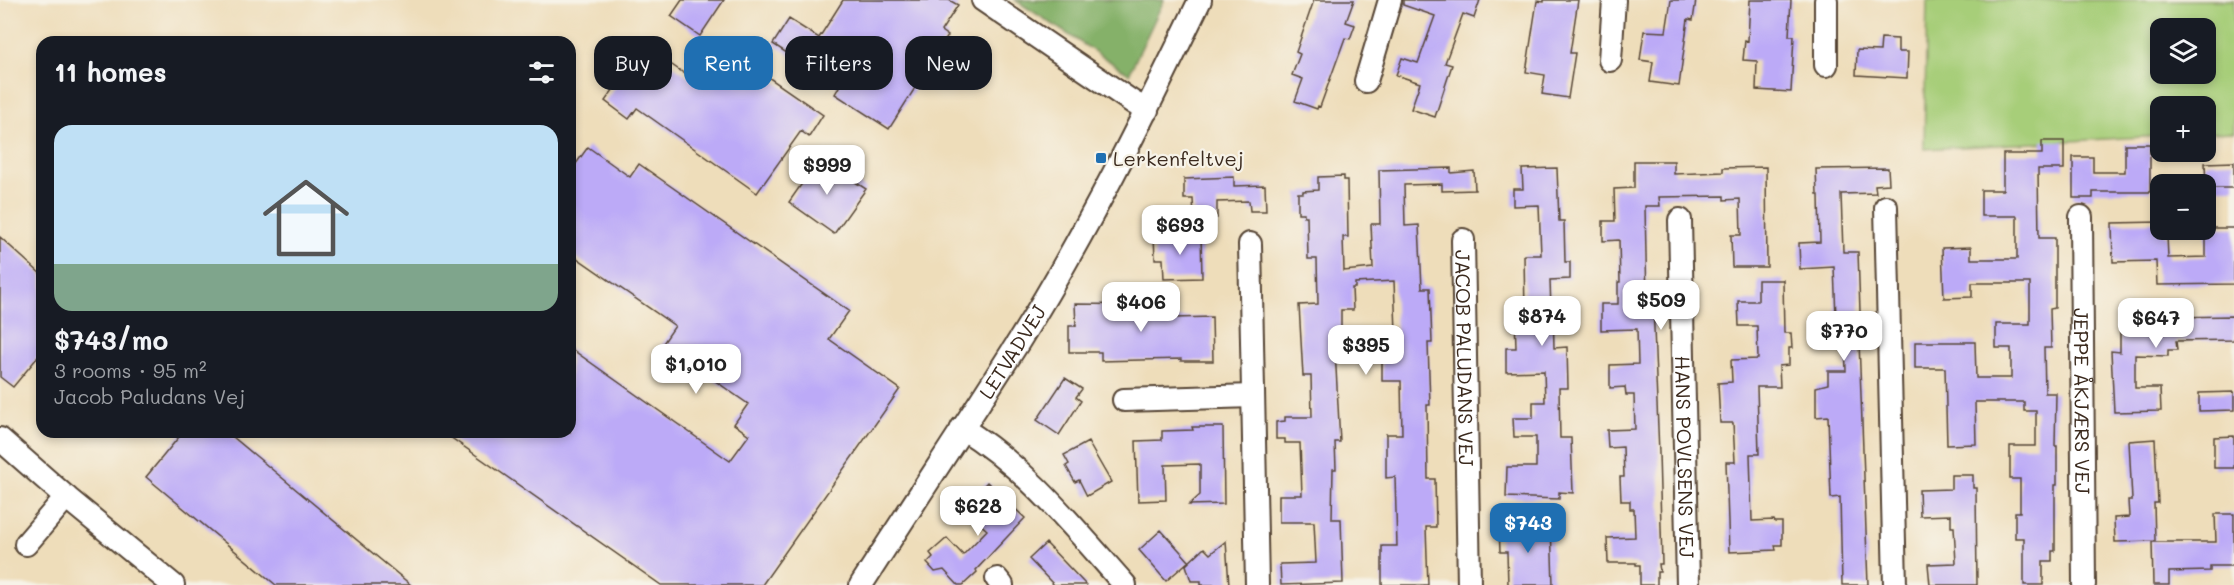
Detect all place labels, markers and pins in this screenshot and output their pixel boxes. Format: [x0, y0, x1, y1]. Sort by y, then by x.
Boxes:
pin: $999 [791, 145, 863, 196]
place label: Lerkenfeltvej [1113, 145, 1244, 171]
marker: Lerkenfeltvej [1094, 151, 1108, 165]
pin: $693 [1144, 205, 1216, 256]
pin: $509 [1625, 280, 1697, 331]
pin: $406 [1105, 282, 1177, 333]
pin: $874 [1506, 296, 1578, 347]
pin: $647 [2120, 298, 2192, 349]
pin: $770 [1808, 311, 1880, 362]
pin: $395 [1330, 325, 1402, 376]
pin: $1,010 [647, 344, 745, 395]
pin: $628 [942, 486, 1014, 537]
pin: $743 [1492, 503, 1564, 554]

